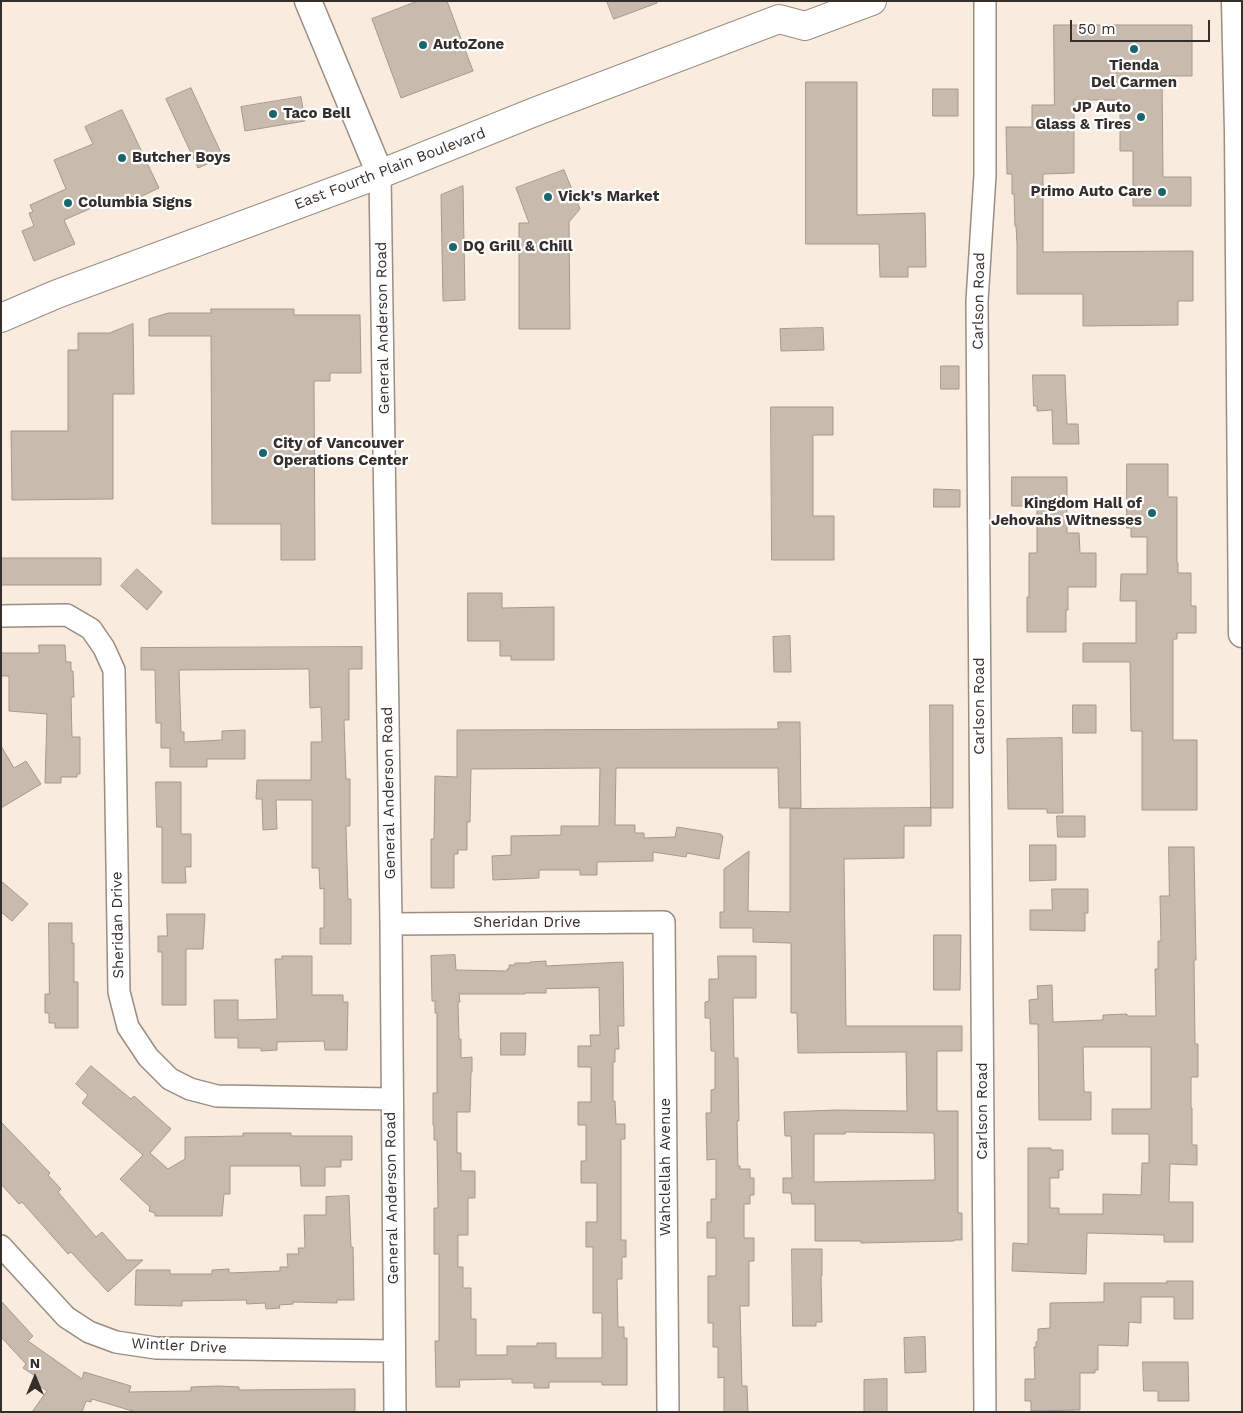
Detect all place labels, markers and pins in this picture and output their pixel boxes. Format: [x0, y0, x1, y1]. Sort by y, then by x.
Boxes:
place label: AutoZone [433, 36, 504, 54]
marker: AutoZone [417, 39, 429, 51]
marker: Tienda Del Carmen [1128, 43, 1140, 55]
place label: Tienda Del Carmen [1091, 57, 1177, 92]
place label: JP Auto Glass & Tires [1035, 99, 1131, 134]
place label: Taco Bell [283, 105, 351, 123]
marker: Taco Bell [267, 108, 279, 120]
marker: JP Auto Glass & Tires [1135, 111, 1147, 123]
place label: Butcher Boys [132, 149, 230, 167]
marker: Butcher Boys [116, 152, 128, 164]
place label: Primo Auto Care [1031, 183, 1152, 201]
marker: Primo Auto Care [1156, 186, 1168, 198]
place label: Vick's Market [558, 188, 659, 206]
marker: Vick's Market [542, 191, 554, 203]
place label: Columbia Signs [78, 194, 192, 212]
marker: Columbia Signs [62, 197, 74, 209]
place label: DQ Grill & Chill [463, 238, 573, 256]
marker: DQ Grill & Chill [447, 241, 459, 253]
place label: City of Vancouver Operations Center [273, 435, 408, 470]
marker: City of Vancouver Operations Center [257, 447, 269, 459]
place label: Kingdom Hall of Jehovahs Witnesses [991, 495, 1142, 530]
marker: Kingdom Hall of Jehovahs Witnesses [1146, 507, 1158, 519]

